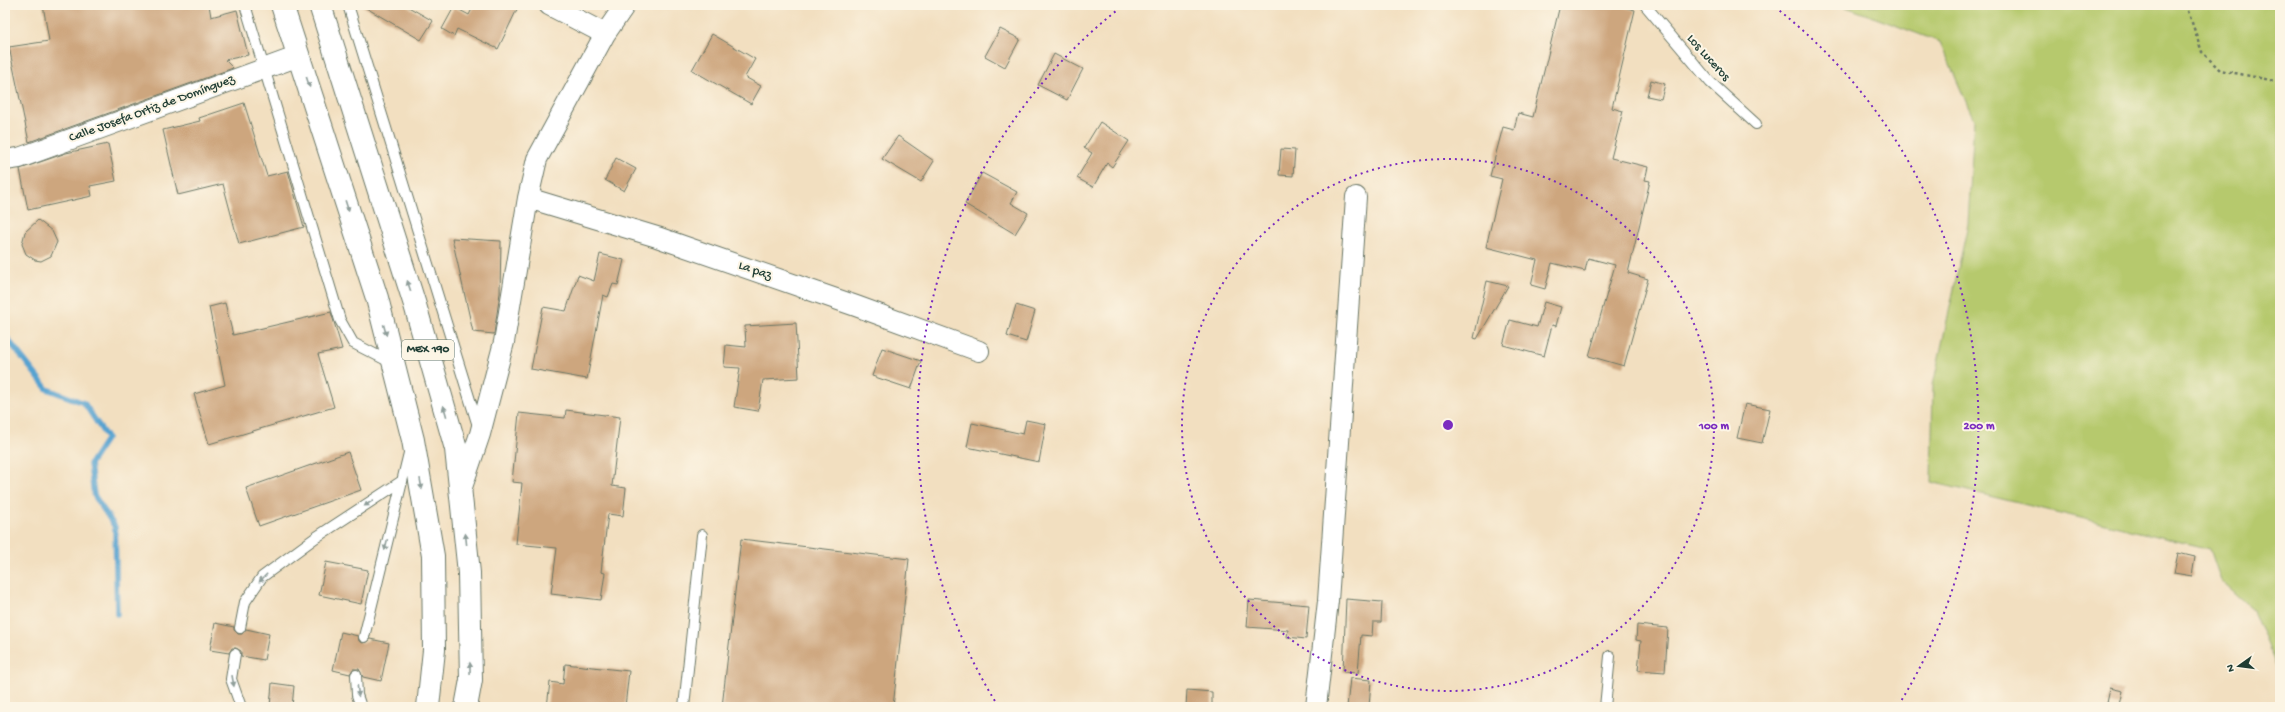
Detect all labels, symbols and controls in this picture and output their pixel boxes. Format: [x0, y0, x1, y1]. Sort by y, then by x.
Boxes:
street label: Los Luceros [1683, 32, 1734, 85]
street label: Calle Josefa Ortiz de Domínguez [67, 72, 238, 146]
one-way arrow [305, 76, 311, 88]
one-way arrow [344, 200, 350, 212]
street label: La paz [736, 258, 775, 284]
one-way arrow [406, 280, 412, 292]
one-way arrow [382, 324, 388, 336]
road number: MEX 190 [402, 340, 454, 360]
one-way arrow [442, 404, 448, 416]
centre of rings [1441, 418, 1455, 432]
text: 100 m [1698, 420, 1729, 434]
text: 200 m [1964, 420, 1995, 434]
one-way arrow [418, 478, 424, 490]
one-way arrow [364, 499, 374, 507]
one-way arrow [462, 533, 469, 545]
one-way arrow [383, 539, 389, 552]
one-way arrow [258, 573, 268, 583]
north arrow [2219, 646, 2259, 686]
one-way arrow [467, 662, 474, 674]
text: N [2225, 663, 2238, 673]
one-way arrow [230, 675, 236, 687]
one-way arrow [354, 685, 361, 697]

